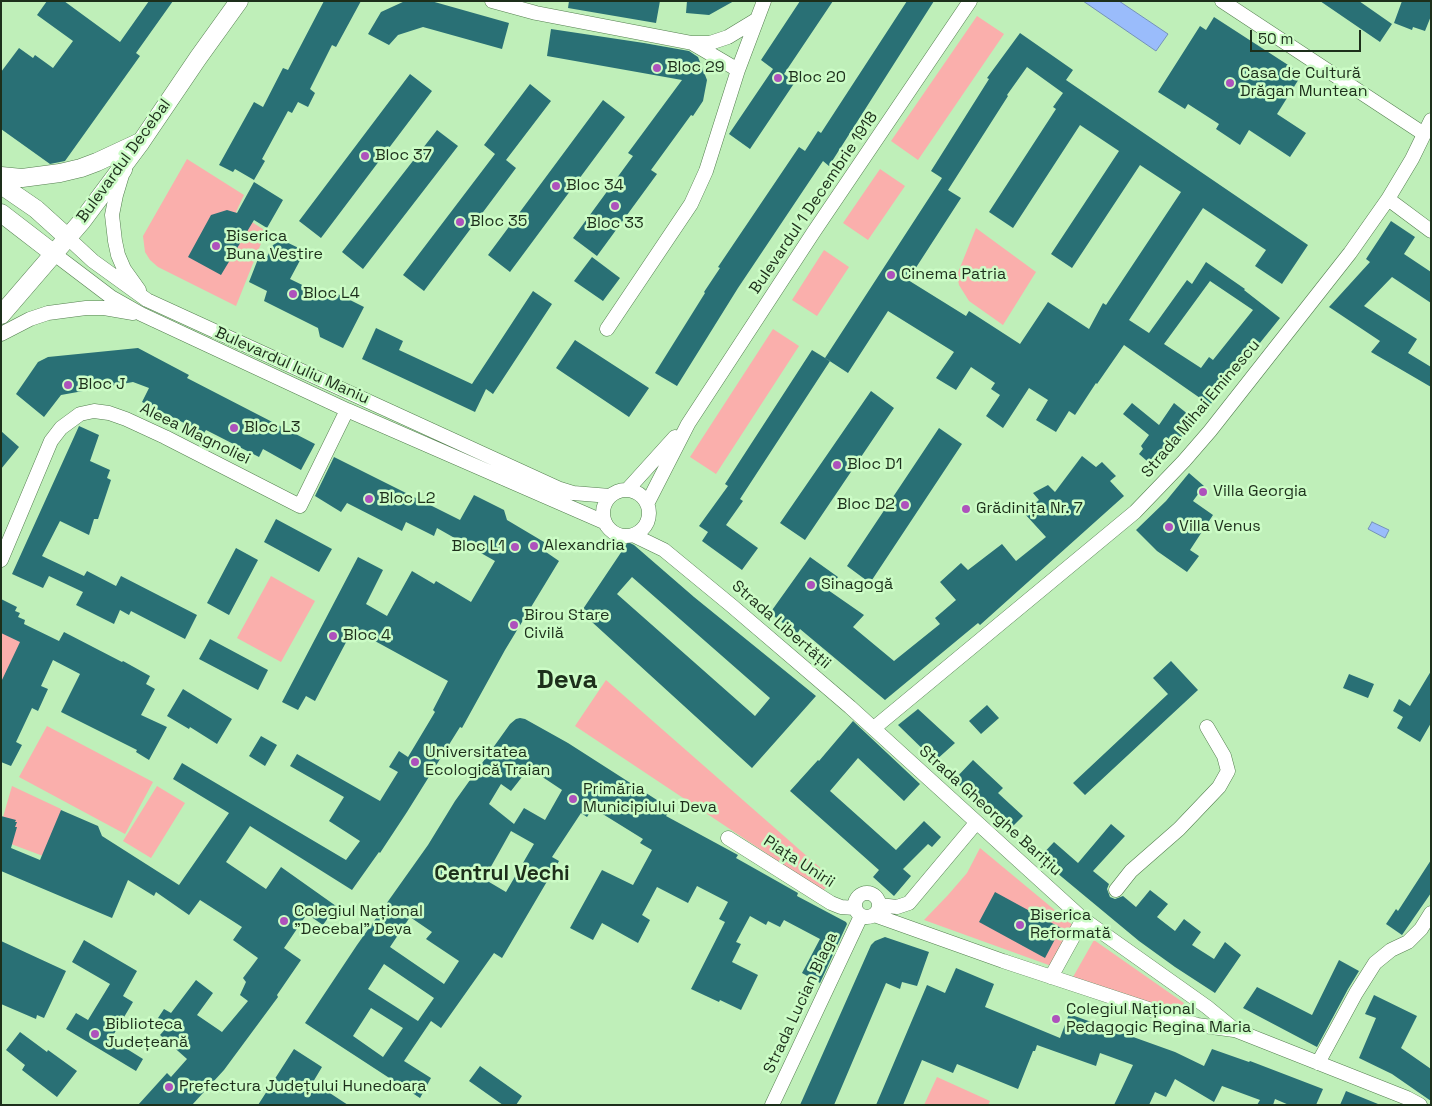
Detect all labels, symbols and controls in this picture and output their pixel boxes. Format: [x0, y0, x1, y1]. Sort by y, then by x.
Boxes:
scale bar [1252, 20, 1363, 52]
text: 50 m [1258, 29, 1293, 48]
place label: Bloc 29 [667, 58, 724, 78]
marker: Bloc 29 [651, 62, 663, 74]
place label: Casa de Cultură Drăgan Muntean [1240, 64, 1368, 102]
place label: Bloc 20 [788, 68, 846, 88]
marker: Bloc 20 [772, 72, 784, 84]
marker: Casa de Cultură Drăgan Muntean [1224, 77, 1236, 89]
street label: Bulevardul Decebal [73, 96, 175, 226]
street label: Bulevardul 1 Decembrie 1918 [746, 108, 882, 298]
place label: Bloc 37 [375, 146, 432, 166]
marker: Bloc 37 [359, 150, 371, 162]
place label: Bloc 34 [566, 176, 624, 196]
marker: Bloc 34 [550, 180, 562, 192]
marker: Bloc 33 [609, 200, 621, 212]
place label: Bloc 35 [470, 212, 527, 232]
place label: Bloc 33 [586, 214, 644, 234]
marker: Bloc 35 [454, 216, 466, 228]
place label: Biserica Buna Vestire [226, 227, 323, 265]
marker: Biserica Buna Vestire [210, 240, 222, 252]
place label: Cinema Patria [901, 265, 1006, 285]
marker: Cinema Patria [885, 269, 897, 281]
place label: Bloc L4 [303, 284, 360, 304]
marker: Bloc L4 [287, 288, 299, 300]
street label: Bulevardul Iuliu Maniu [212, 323, 372, 409]
street label: Strada Mihai Eminescu [1138, 336, 1264, 482]
place label: Bloc J [78, 375, 126, 395]
marker: Bloc J [62, 379, 74, 391]
street label: Aleea Magnoliei [137, 399, 253, 469]
place label: Bloc L3 [244, 418, 300, 438]
marker: Bloc L3 [228, 422, 240, 434]
place label: Bloc D1 [847, 455, 902, 475]
marker: Bloc D1 [831, 459, 843, 471]
place label: Villa Georgia [1213, 482, 1307, 502]
marker: Villa Georgia [1197, 486, 1209, 498]
place label: Bloc L2 [379, 489, 435, 509]
marker: Bloc L2 [363, 493, 375, 505]
place label: Bloc D2 [837, 495, 895, 515]
marker: Bloc D2 [899, 499, 911, 511]
place label: Grădinița Nr. 7 [976, 499, 1083, 519]
marker: Grădinița Nr. 7 [960, 503, 972, 515]
place label: Villa Venus [1179, 517, 1261, 537]
marker: Villa Venus [1163, 521, 1175, 533]
place label: Alexandria [544, 536, 625, 556]
place label: Bloc L1 [452, 537, 505, 557]
marker: Alexandria [528, 540, 540, 552]
marker: Bloc L1 [509, 541, 521, 553]
place label: Sinagogă [821, 575, 893, 595]
street label: Strada Libertății [727, 577, 835, 673]
marker: Sinagogă [805, 579, 817, 591]
place label: Birou Stare Civilă [524, 606, 610, 644]
marker: Birou Stare Civilă [508, 619, 520, 631]
place label: Bloc 4 [343, 626, 391, 646]
marker: Bloc 4 [327, 630, 339, 642]
district label: Deva [537, 665, 597, 697]
street label: Strada Gheorghe Barițiu [915, 742, 1065, 880]
place label: Universitatea Ecologică Traian [425, 743, 550, 781]
marker: Universitatea Ecologică Traian [409, 756, 421, 768]
place label: Primăria Municipiului Deva [583, 780, 717, 818]
marker: Primăria Municipiului Deva [567, 793, 579, 805]
street label: Piața Unirii [760, 832, 838, 892]
district label: Centrul Vechi [434, 861, 570, 887]
place label: Colegiul Național "Decebal" Deva [294, 902, 423, 940]
place label: Biserica Reformată [1030, 906, 1111, 944]
marker: Colegiul Național "Decebal" Deva [278, 915, 290, 927]
marker: Biserica Reformată [1014, 919, 1026, 931]
street label: Strada Lucian Blaga [760, 929, 842, 1077]
place label: Colegiul Național Pedagogic Regina Maria [1066, 1000, 1251, 1038]
marker: Colegiul Național Pedagogic Regina Maria [1050, 1013, 1062, 1025]
place label: Biblioteca Județeană [105, 1015, 188, 1053]
marker: Biblioteca Județeană [89, 1028, 101, 1040]
place label: Prefectura Județului Hunedoara [179, 1077, 426, 1097]
marker: Prefectura Județului Hunedoara [163, 1081, 175, 1093]

